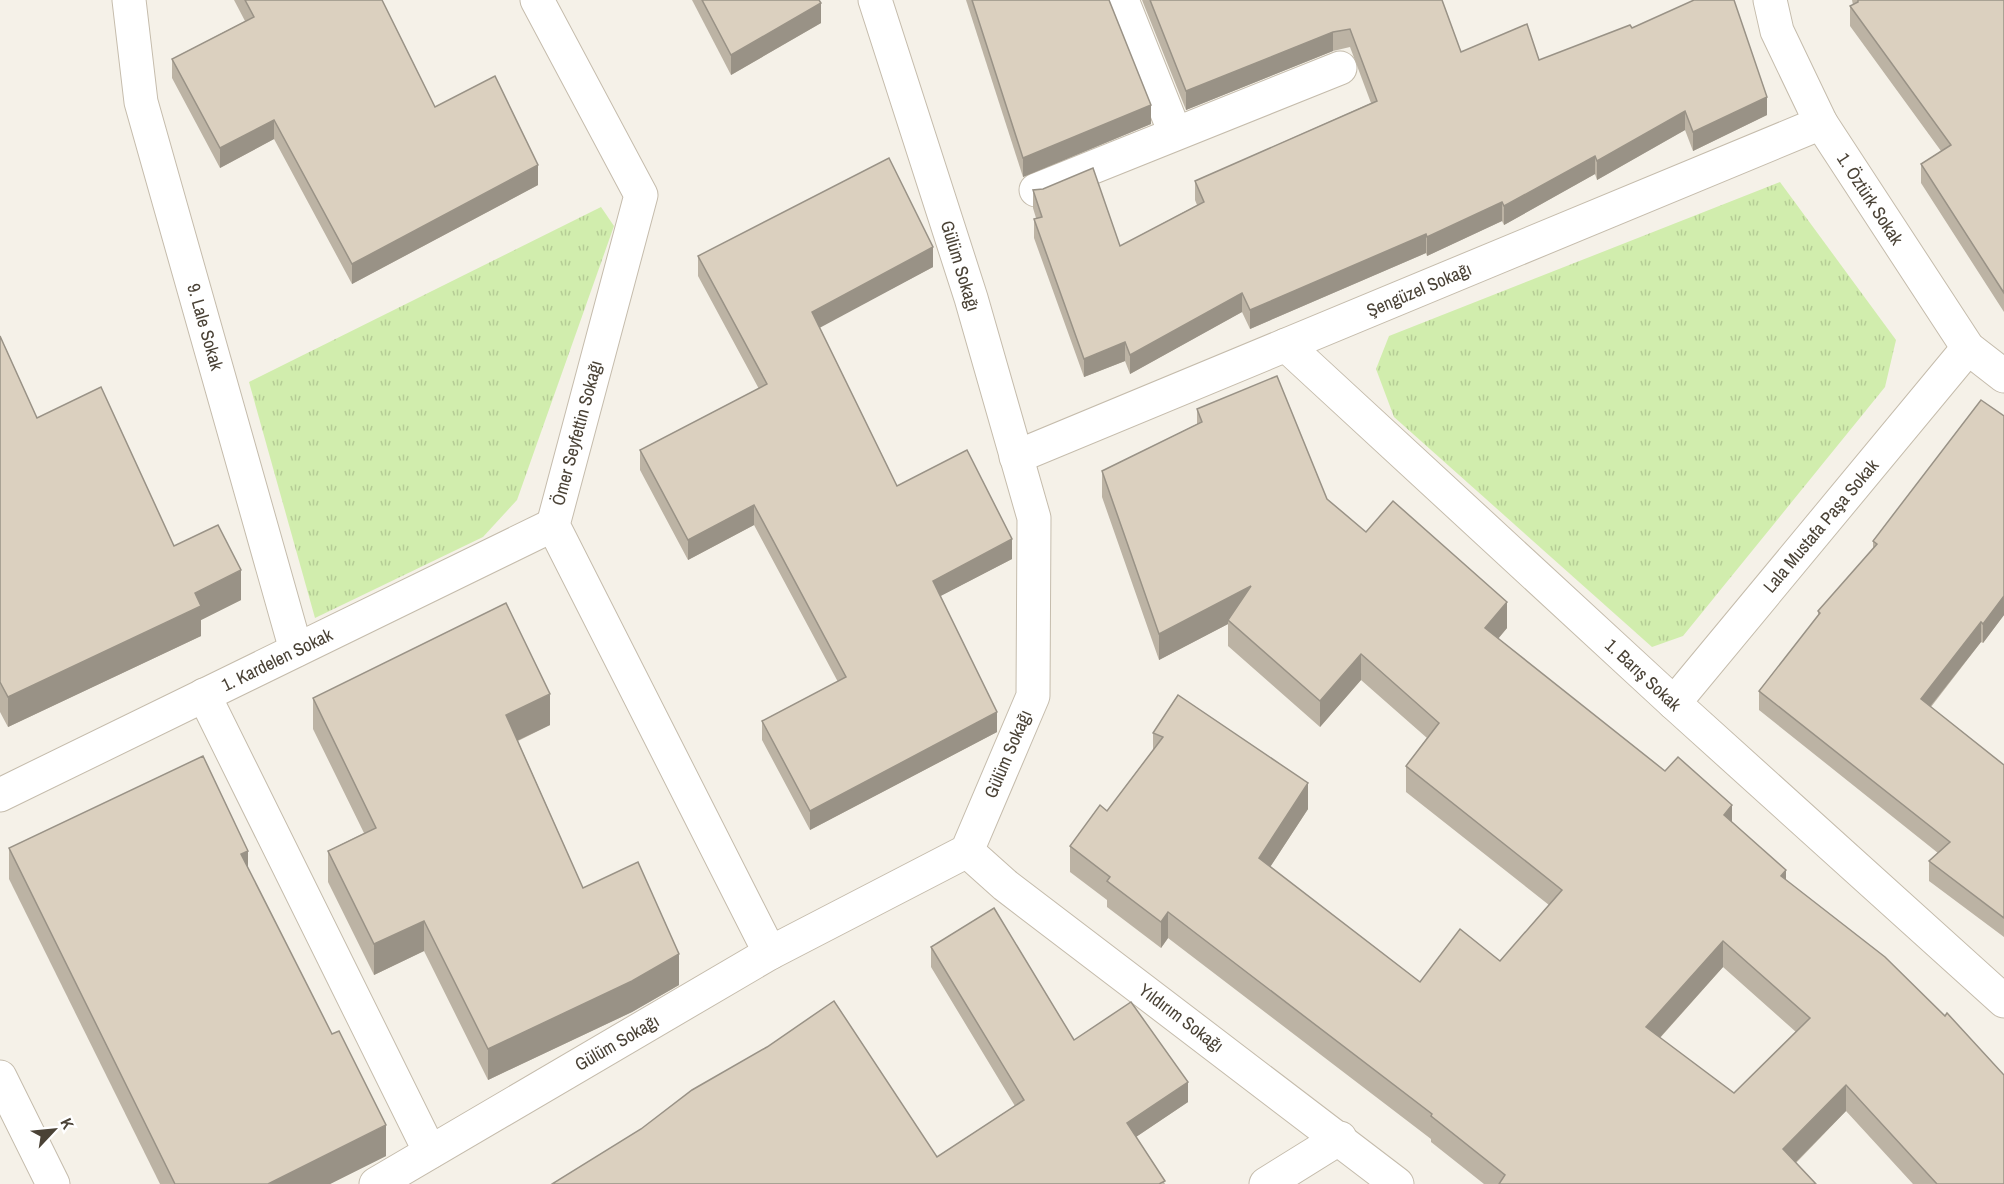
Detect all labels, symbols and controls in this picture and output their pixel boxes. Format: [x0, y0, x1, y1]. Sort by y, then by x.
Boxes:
street label: 1. Öztürk Sokak [1831, 148, 1910, 250]
street label: Gülüm Sokağı [935, 217, 986, 314]
street label: Şengüzel Sokağı [1363, 256, 1475, 323]
street label: 9. Lale Sokak [181, 280, 230, 374]
street label: Ömer Seyfettin Sokağı [545, 358, 608, 508]
street label: Lala Mustafa Paşa Sokak [1757, 453, 1884, 598]
street label: 1. Kardelen Sokak [217, 622, 337, 697]
street label: 1. Barış Sokak [1600, 633, 1687, 717]
street label: Gülüm Sokağı [978, 706, 1037, 802]
street label: Yıldırım Sokağı [1134, 977, 1229, 1058]
street label: Gülüm Sokağı [570, 1008, 664, 1077]
north arrow [24, 1100, 84, 1160]
text: K [56, 1114, 80, 1133]

